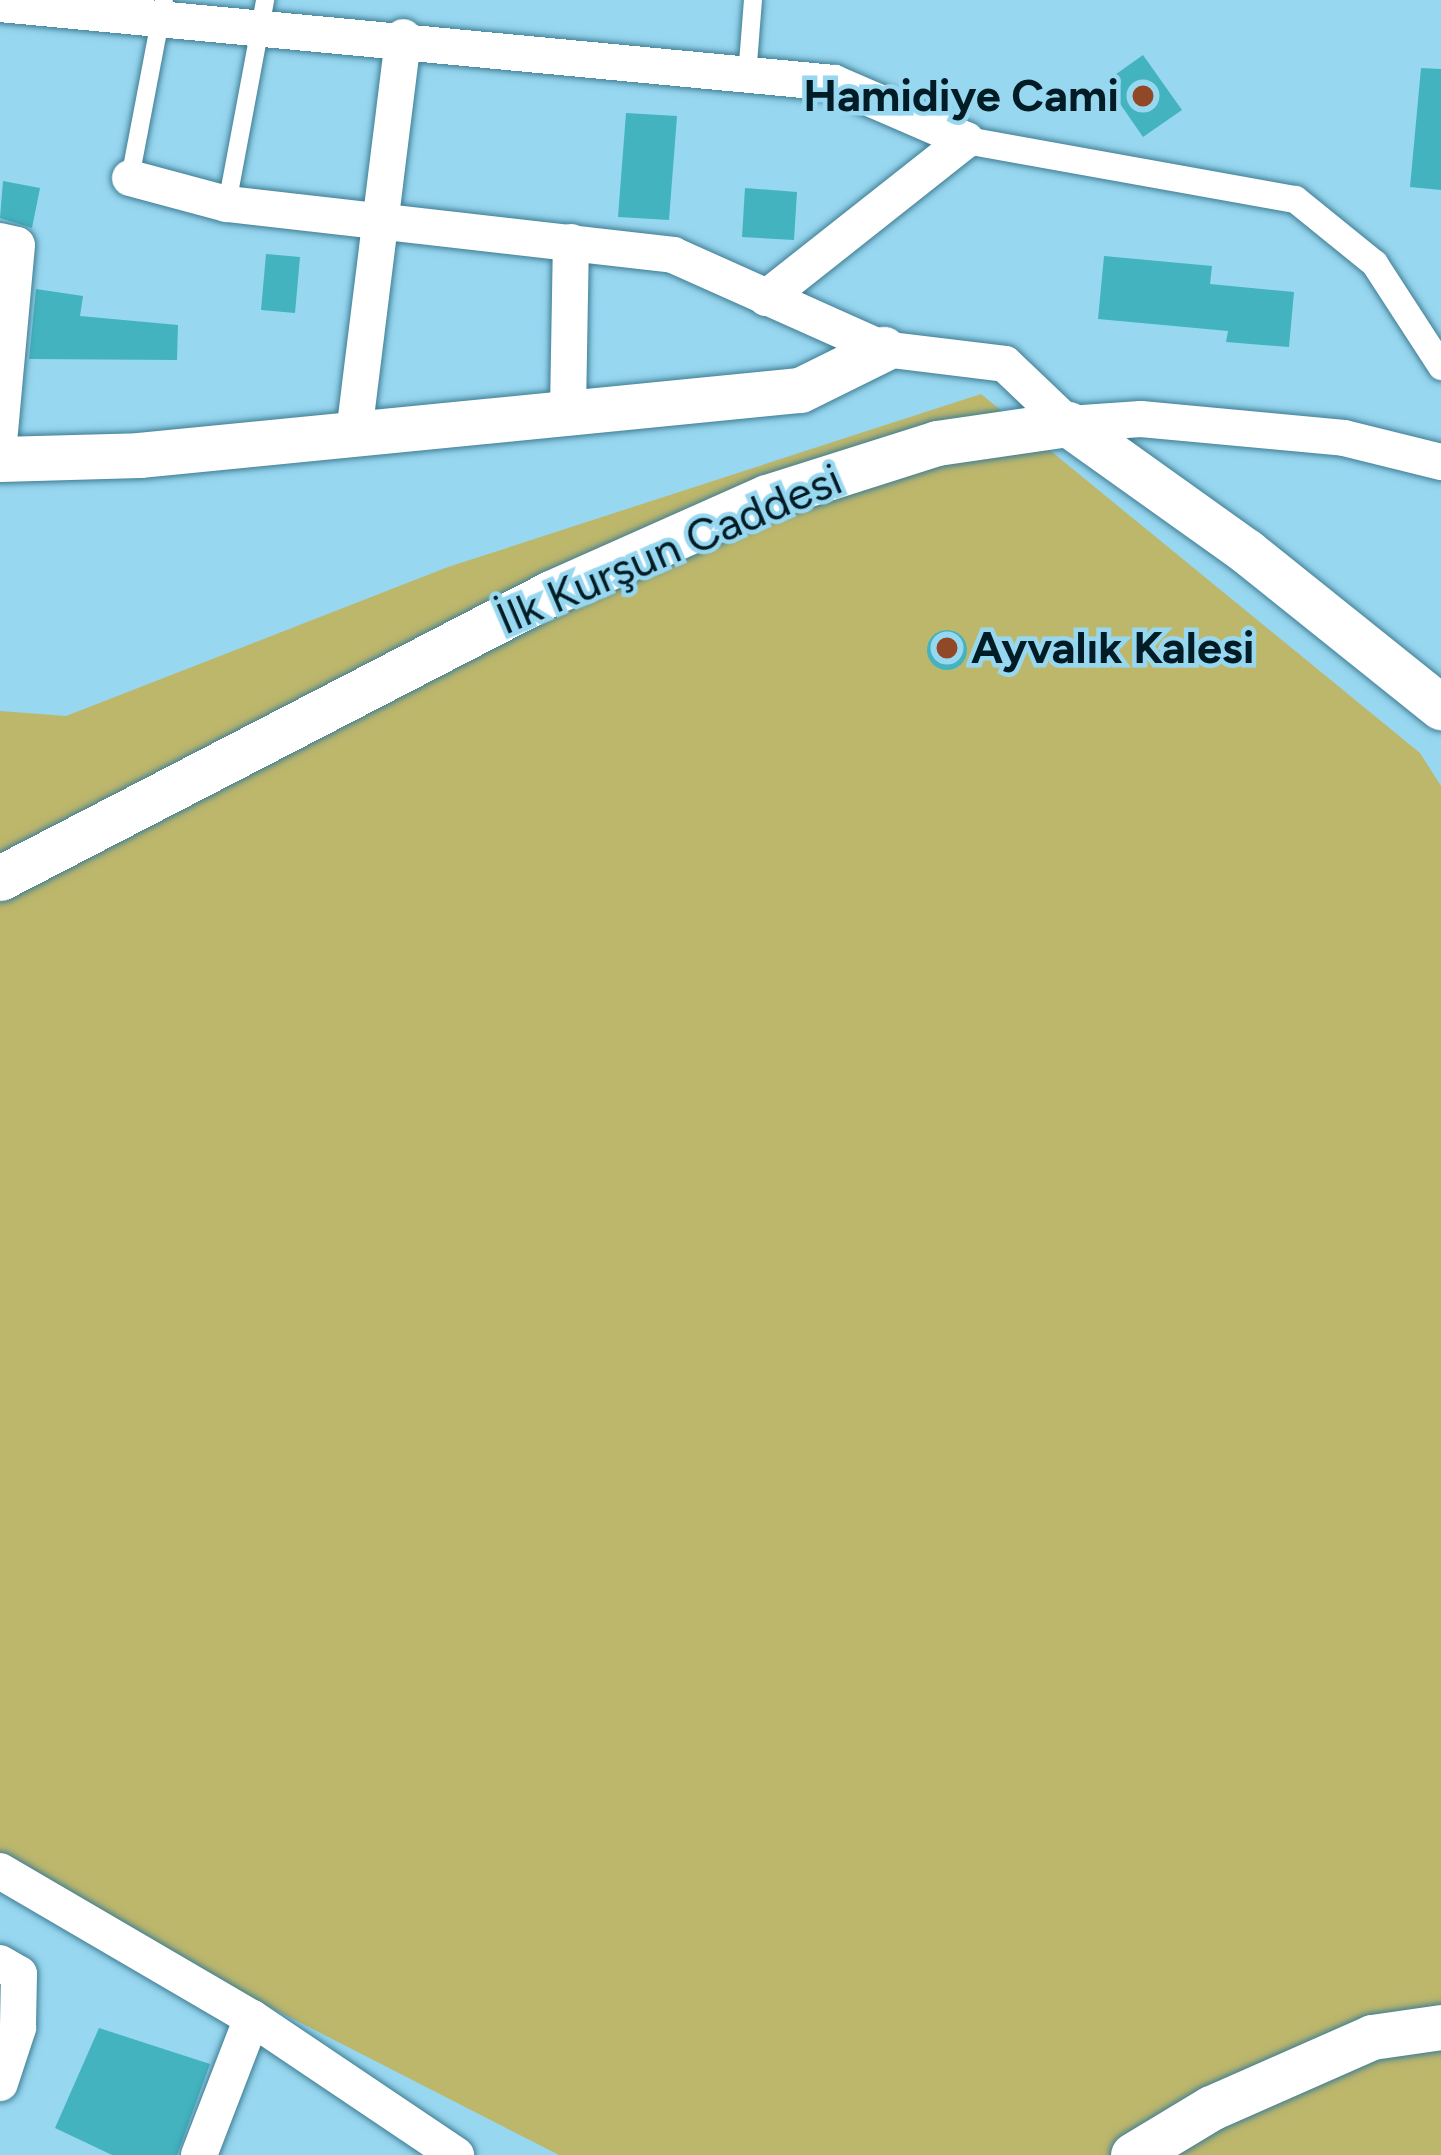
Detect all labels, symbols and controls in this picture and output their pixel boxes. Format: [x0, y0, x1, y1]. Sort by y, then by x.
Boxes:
place label: Hamidiye Cami [803, 69, 1119, 123]
marker: Hamidiye Cami [1130, 83, 1156, 109]
street label: İlk Kurşun Caddesi [488, 452, 850, 646]
place label: Ayvalık Kalesi [971, 621, 1255, 675]
marker: Ayvalık Kalesi [934, 635, 960, 661]

